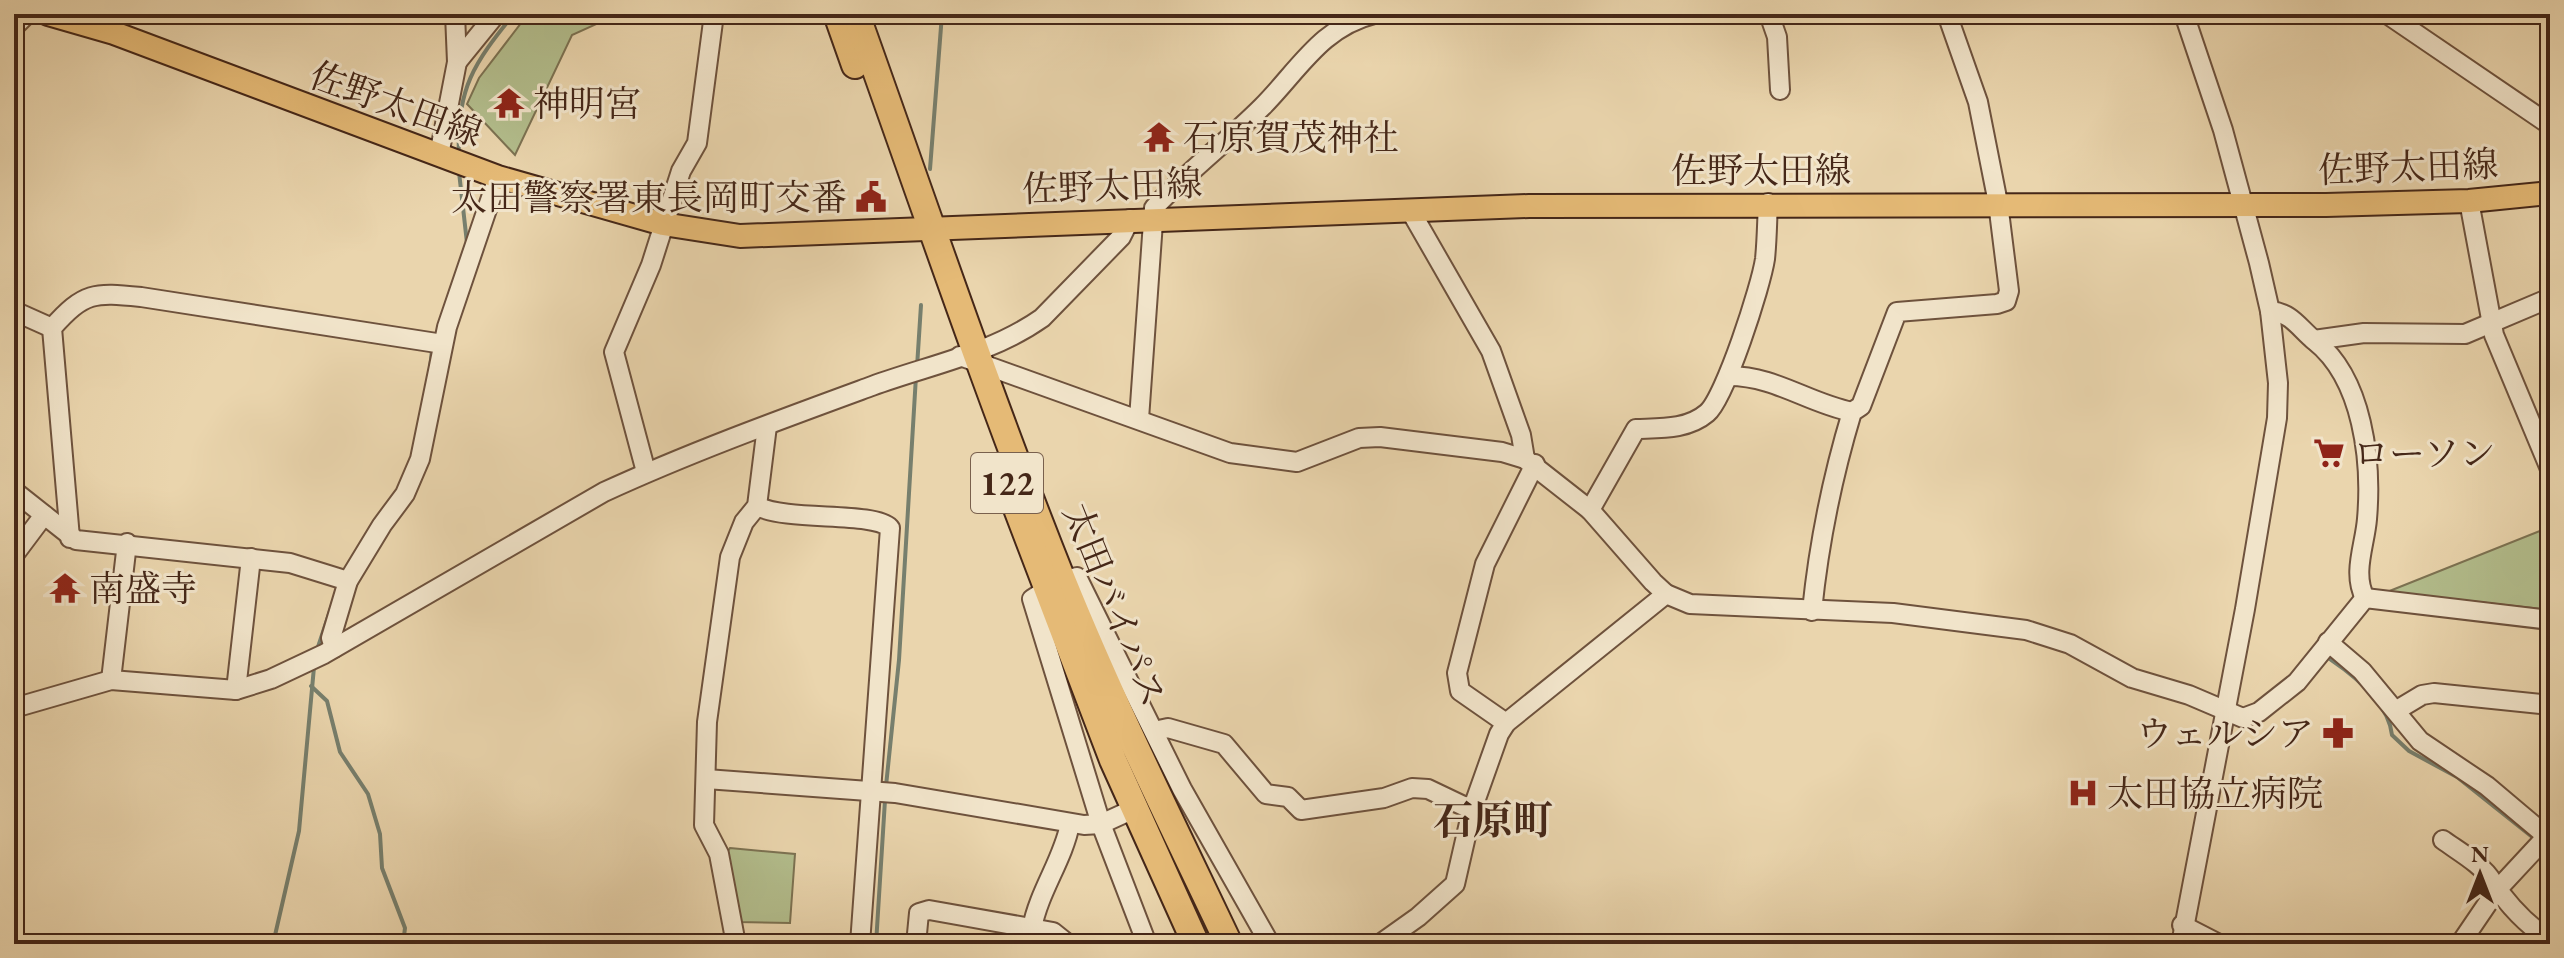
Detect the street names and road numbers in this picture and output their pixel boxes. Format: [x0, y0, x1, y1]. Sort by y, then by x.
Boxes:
street label: 佐野太田線 [303, 51, 489, 157]
street label: 佐野太田線 [2317, 140, 2499, 194]
street label: 佐野太田線 [1671, 147, 1851, 194]
street label: 佐野太田線 [1021, 159, 1203, 213]
road number: 122 [971, 453, 1043, 513]
street label: 太田バイパス [1053, 496, 1177, 714]

